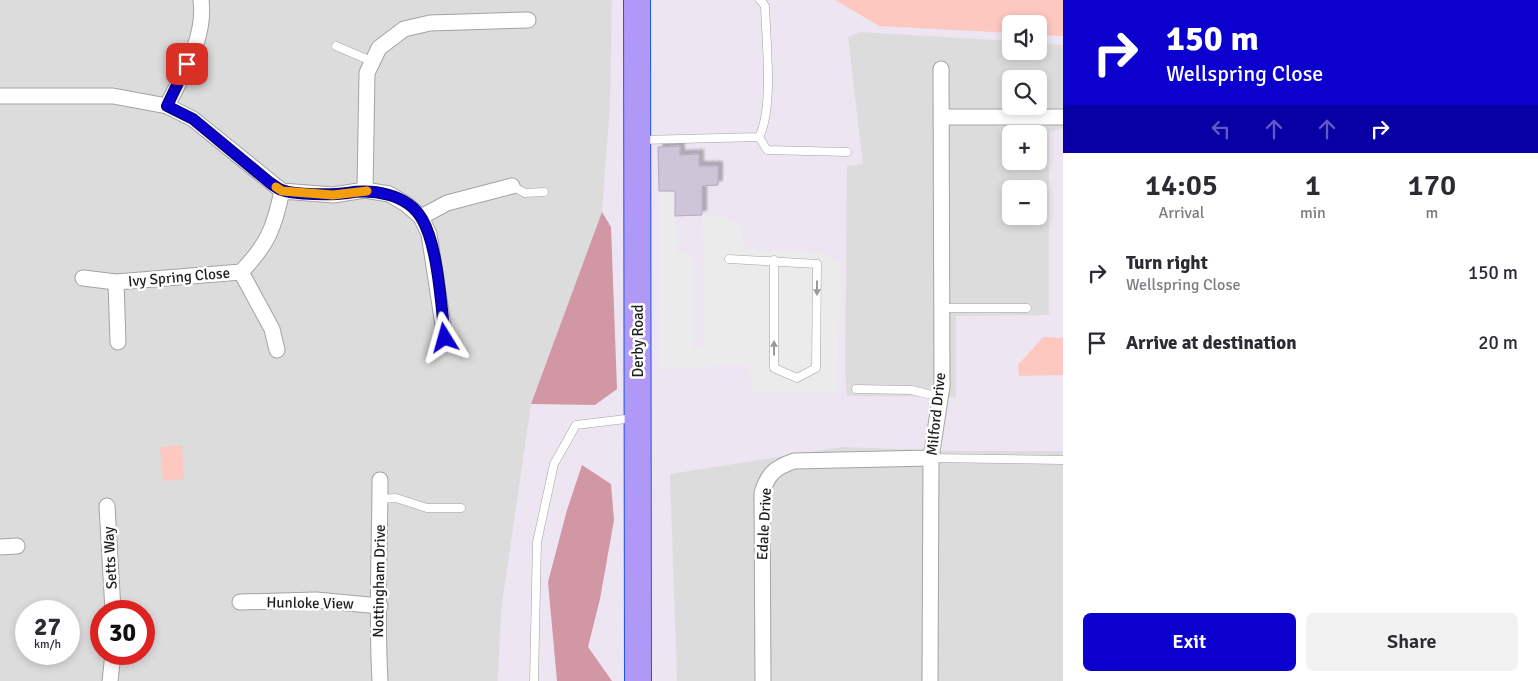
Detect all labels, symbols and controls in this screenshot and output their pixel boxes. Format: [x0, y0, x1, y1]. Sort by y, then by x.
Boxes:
map controls [1002, 15, 1047, 225]
button: sound [1002, 15, 1047, 60]
text: 150 m [1166, 17, 1259, 60]
icon: right [1083, 20, 1148, 85]
pin [166, 43, 208, 85]
icon: arrive [173, 50, 201, 78]
text: Wellspring Close [1166, 60, 1323, 87]
button: search [1002, 70, 1047, 115]
icon: left [1207, 115, 1235, 143]
icon: ahead [1260, 115, 1288, 143]
icon: ahead [1313, 115, 1341, 143]
icon: right [1366, 115, 1394, 143]
button: + [1002, 125, 1047, 170]
text: 14:05 [1145, 167, 1218, 204]
text: 1 [1305, 167, 1321, 204]
text: 170 [1408, 167, 1456, 204]
button: − [1002, 180, 1047, 225]
text: Arrival [1158, 203, 1204, 223]
text: min [1300, 203, 1326, 223]
text: m [1425, 203, 1438, 223]
text: Turn right [1126, 251, 1208, 275]
icon: right [1083, 259, 1111, 287]
text: 150 m [1468, 261, 1518, 285]
street label: Ivy Spring Close [127, 264, 231, 290]
text: Wellspring Close [1126, 275, 1240, 295]
one-way arrow [813, 280, 821, 296]
street label: Derby Road [629, 304, 647, 378]
position arrow [418, 311, 470, 363]
icon: arrive [1083, 329, 1111, 357]
text: Arrive at destination [1126, 331, 1297, 355]
text: 20 m [1478, 331, 1518, 355]
one-way arrow [770, 340, 778, 356]
street label: Milford Drive [923, 372, 949, 456]
street label: Edale Drive [753, 487, 775, 561]
street label: Nottingham Drive [369, 524, 389, 638]
street label: Setts Way [99, 526, 121, 590]
street label: Hunloke View [266, 593, 354, 613]
speed limit sign: 30 [90, 600, 155, 665]
text: 27 [34, 611, 61, 642]
button: Exit [1083, 613, 1296, 671]
button: Share [1306, 613, 1518, 671]
text: km/h [34, 637, 61, 652]

